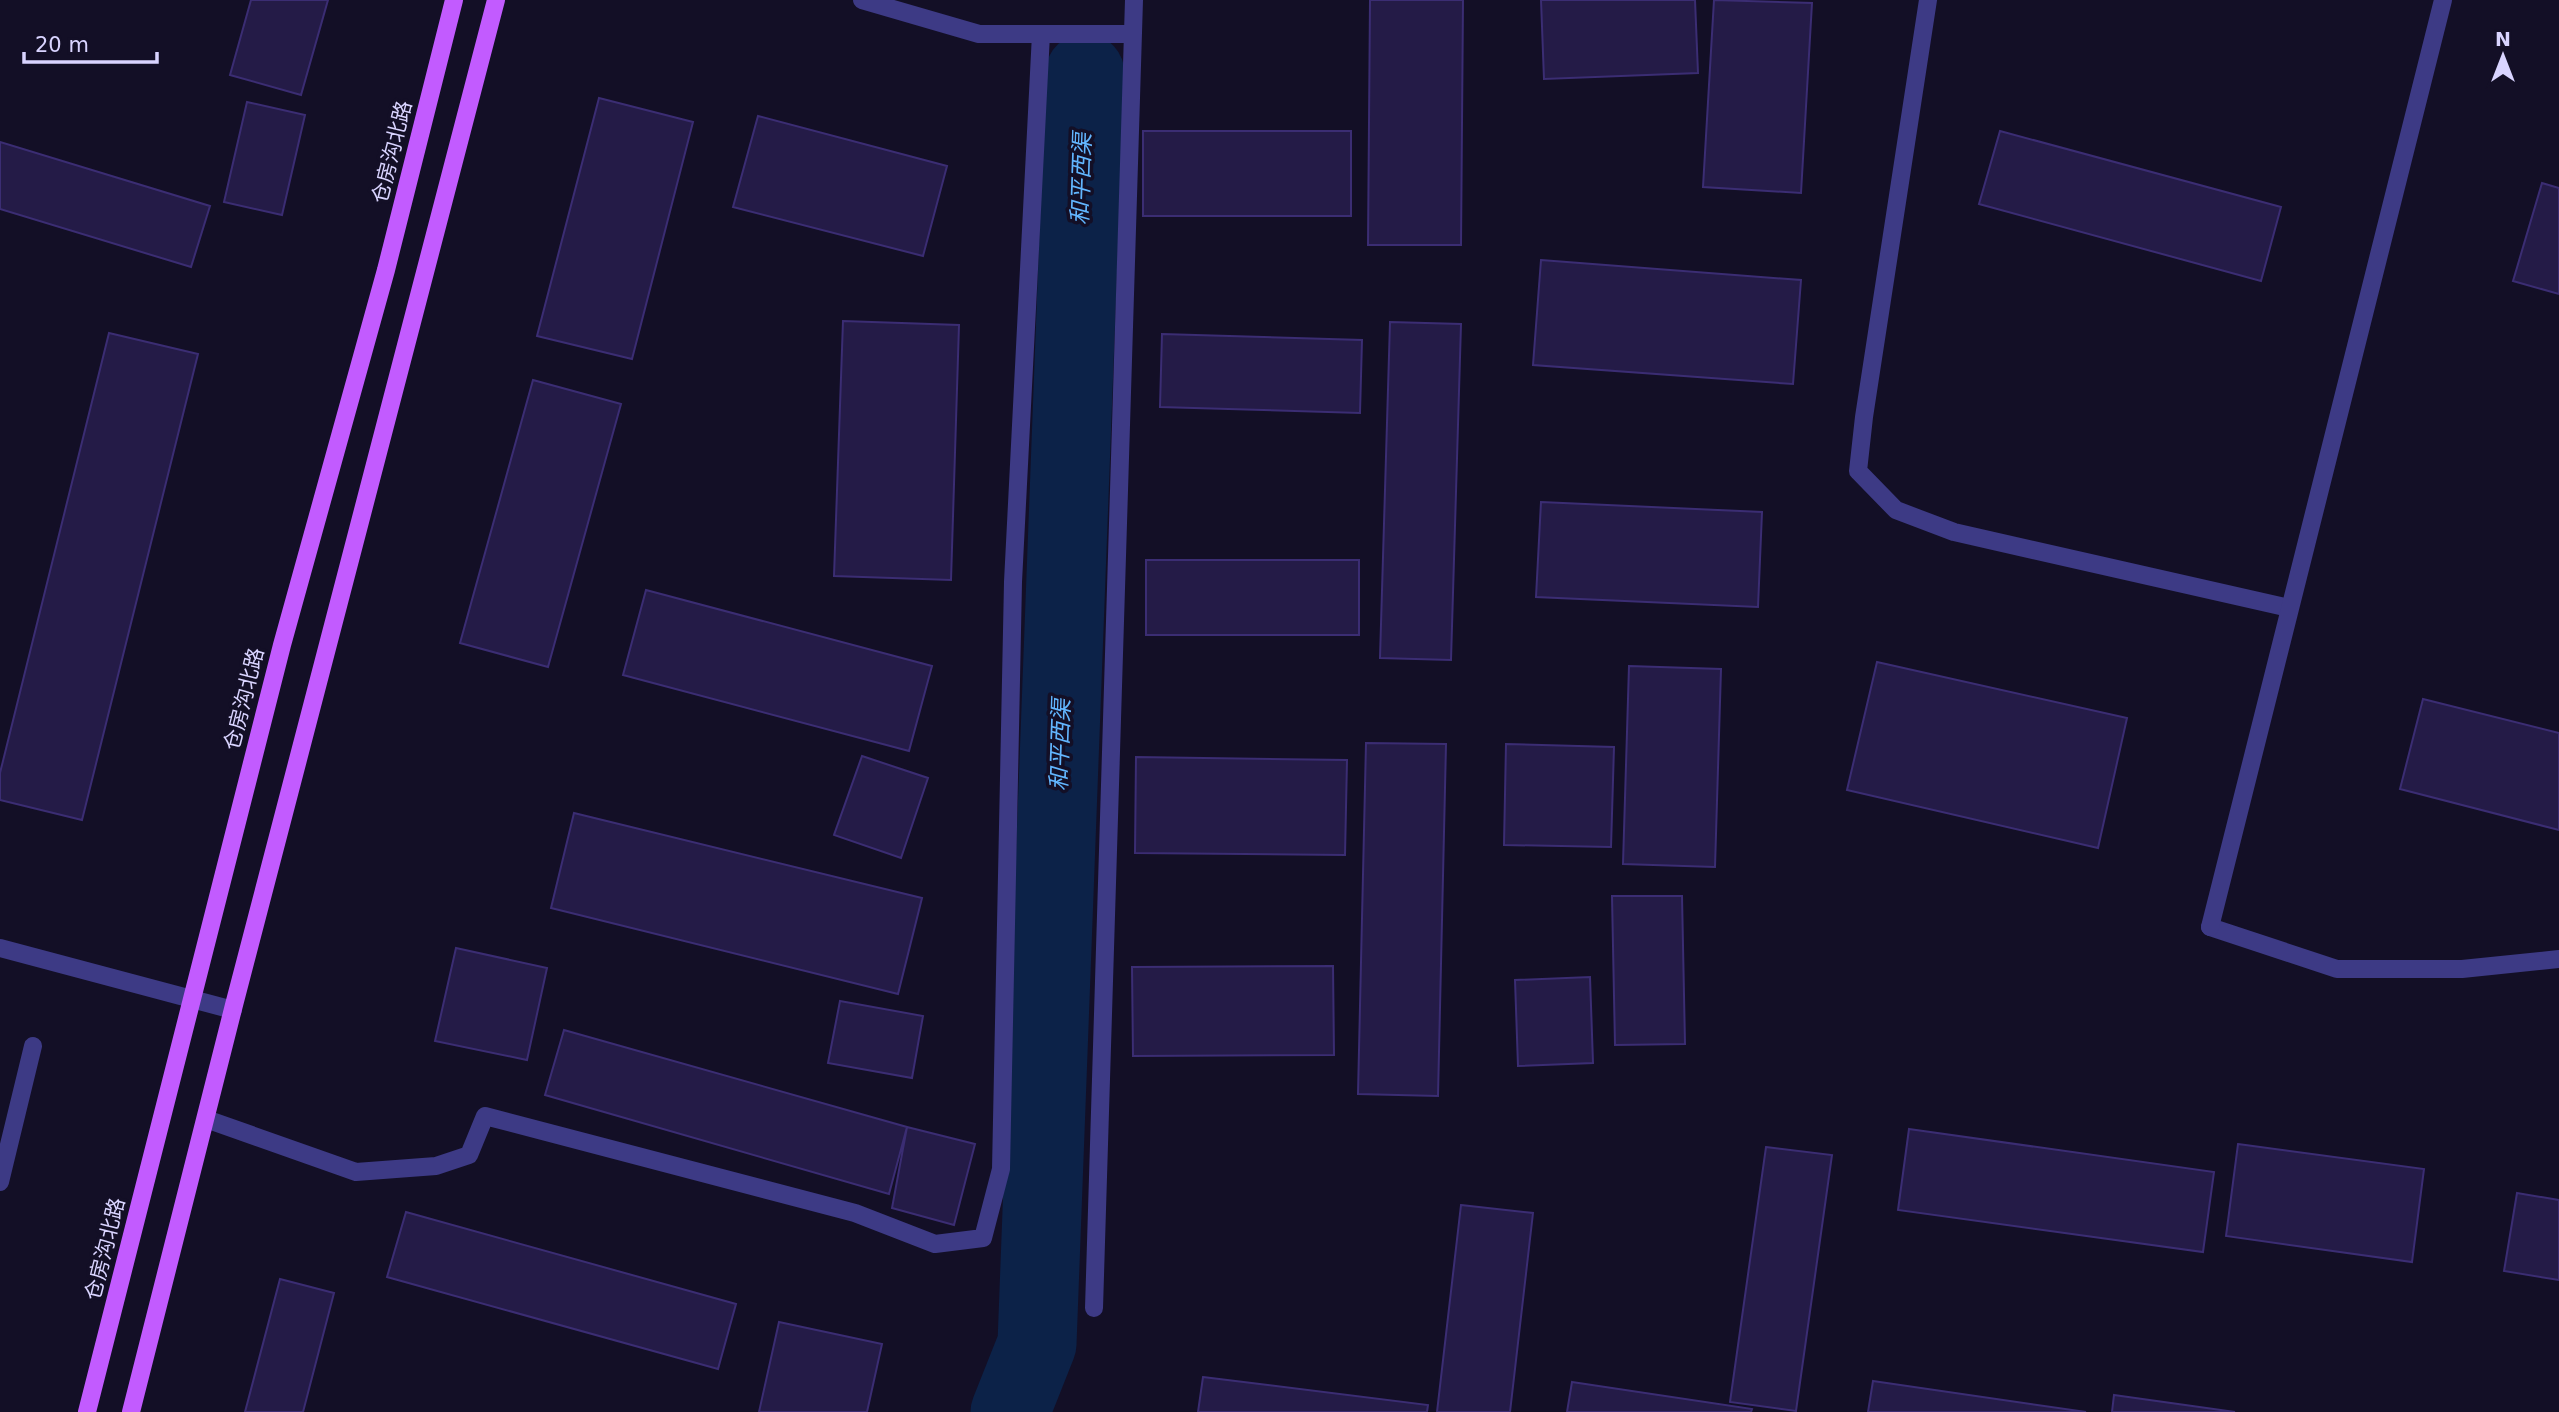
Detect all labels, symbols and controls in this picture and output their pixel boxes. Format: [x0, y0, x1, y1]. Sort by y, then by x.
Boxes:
scale bar [24, 21, 158, 65]
north arrow [2468, 21, 2538, 91]
text: N [2495, 28, 2511, 50]
text: 20 m [35, 33, 89, 57]
street label: 仓房沟北路 [368, 98, 416, 206]
water label: 和平西渠 [1066, 130, 1096, 225]
street label: 仓房沟北路 [220, 645, 268, 753]
water label: 和平西渠 [1045, 696, 1075, 791]
street label: 仓房沟北路 [81, 1195, 129, 1303]

